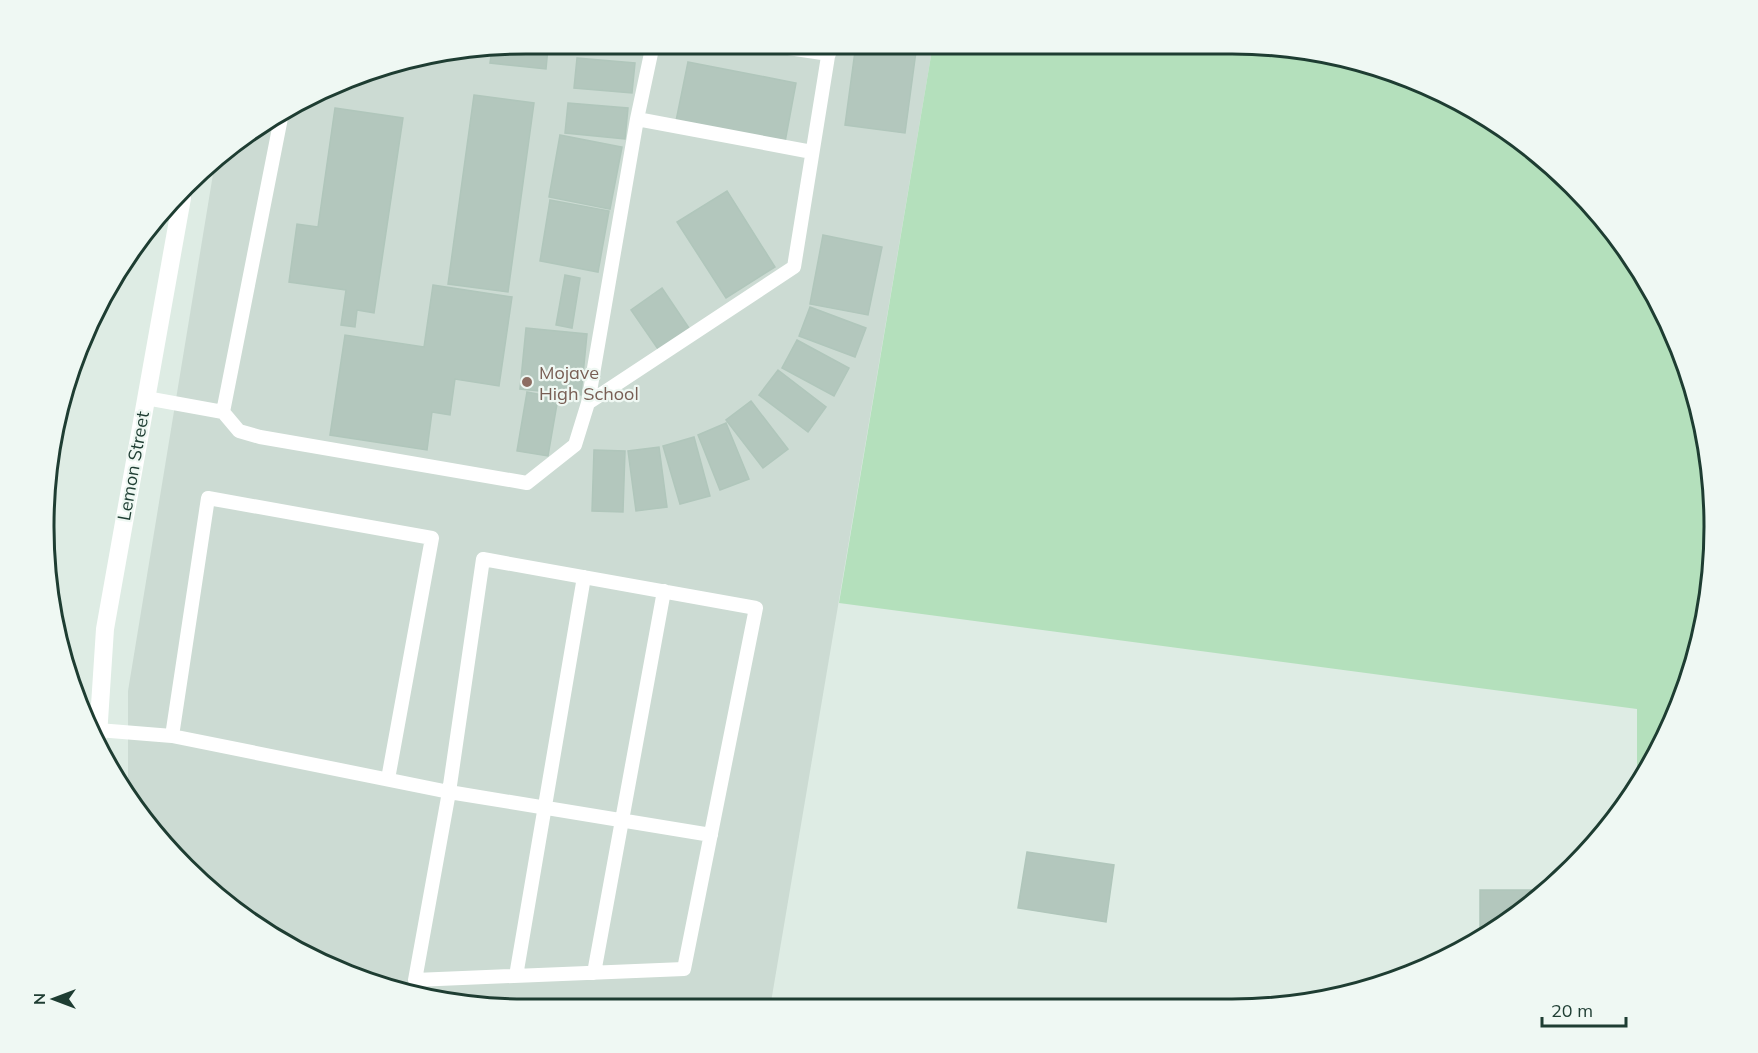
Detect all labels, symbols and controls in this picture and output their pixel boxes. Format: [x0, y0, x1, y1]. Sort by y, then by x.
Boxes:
place label: Mojave High School [539, 361, 639, 405]
marker: Mojave High School [520, 375, 534, 389]
street label: Lemon Street [112, 410, 154, 522]
north arrow [24, 969, 84, 1029]
scale bar [1542, 990, 1626, 1028]
text: N [29, 993, 49, 1005]
text: 20 m [1551, 999, 1593, 1022]

